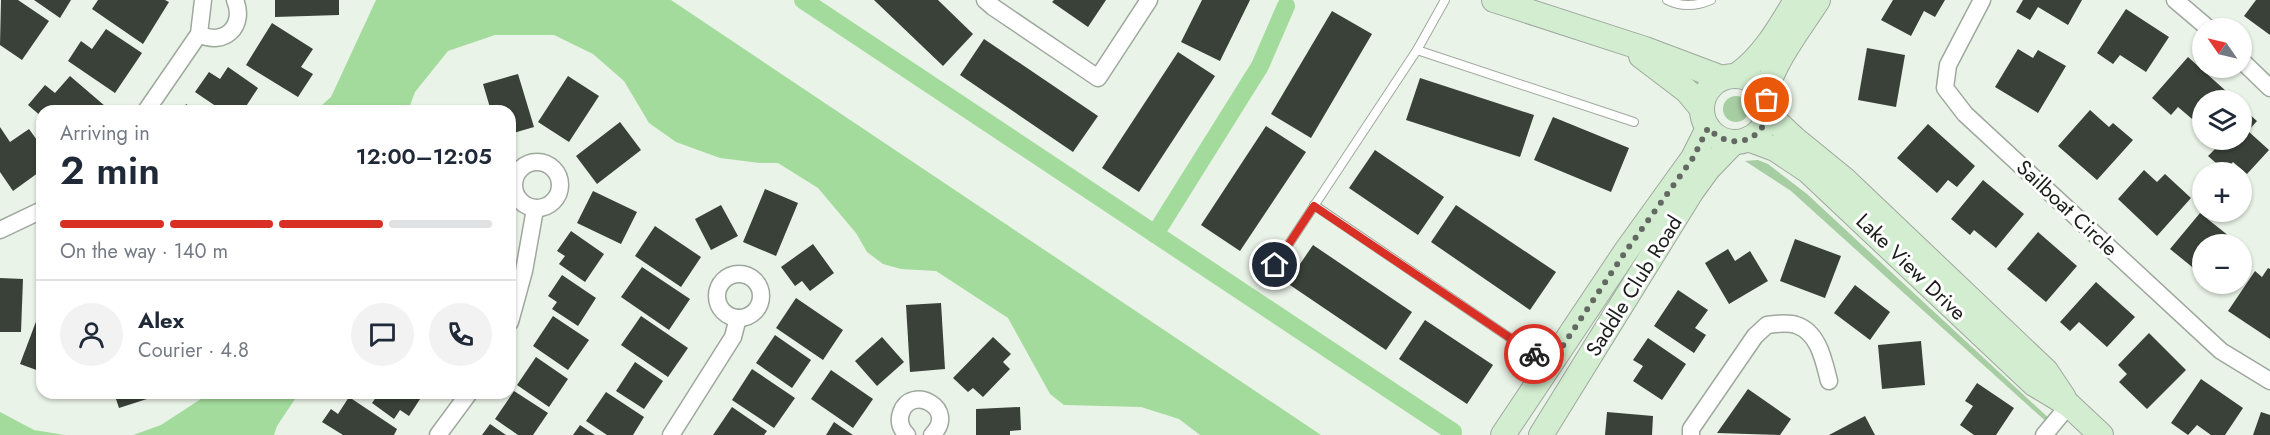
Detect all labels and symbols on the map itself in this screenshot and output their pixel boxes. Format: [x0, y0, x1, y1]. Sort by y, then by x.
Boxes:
north arrow [2192, 18, 2252, 78]
pin [1741, 74, 1792, 125]
street label: Sailboat Circle [2010, 153, 2125, 263]
street label: Lake View Drive [1849, 207, 1973, 327]
street label: Saddle Club Road [1579, 210, 1689, 362]
pin [1249, 239, 1300, 290]
courier [1504, 324, 1564, 384]

